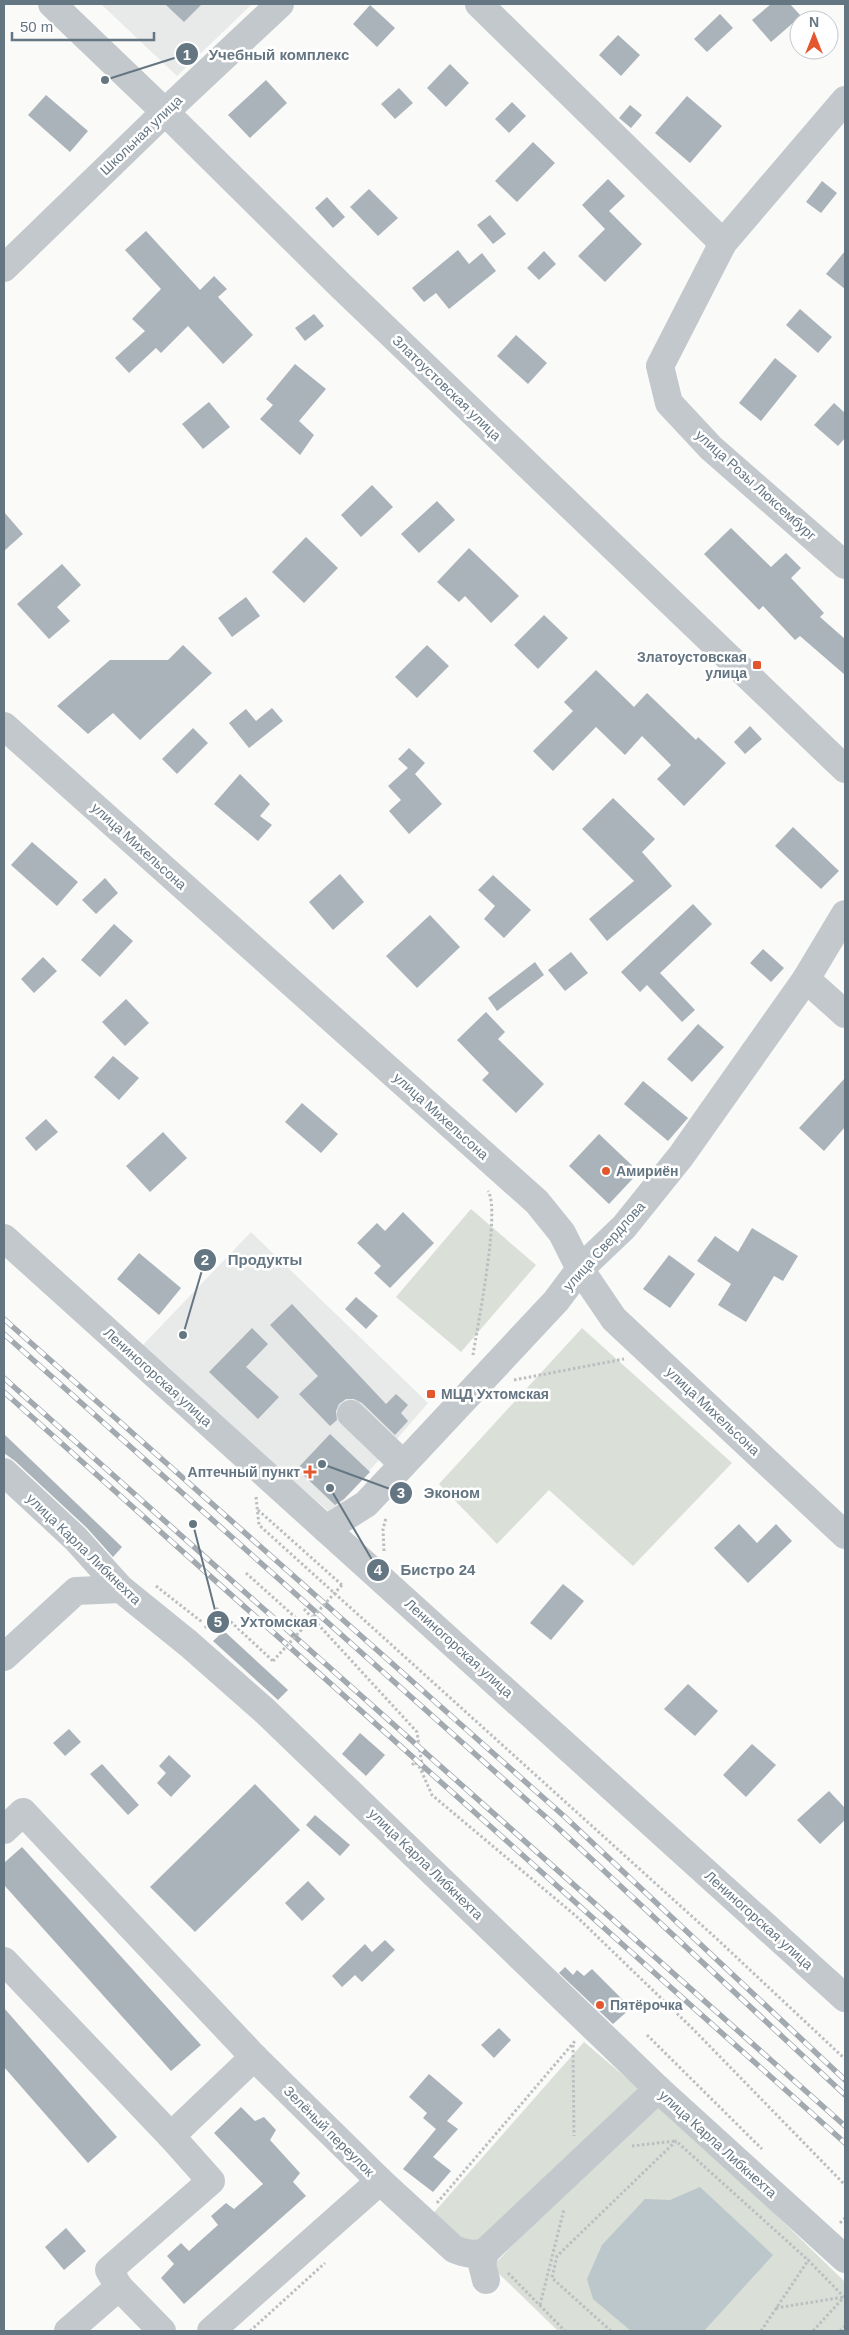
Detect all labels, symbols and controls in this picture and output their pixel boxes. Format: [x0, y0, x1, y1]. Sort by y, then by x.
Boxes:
scale bar [12, 10, 155, 42]
north arrow [789, 10, 839, 60]
text: N [809, 14, 819, 30]
text: 50 m [20, 18, 53, 35]
callout: Учебный комплекс [174, 39, 360, 69]
text: 1 [183, 46, 191, 63]
text: Учебный комплекс [209, 46, 349, 63]
street label: Школьная улица [97, 92, 185, 178]
street label: Златоустовская улица [390, 332, 505, 444]
street label: улица Розы Люксембург [692, 427, 820, 543]
place label: Златоустовская улица [637, 649, 747, 681]
marker: Златоустовская улица [751, 659, 763, 671]
street label: улица Михельсона [88, 799, 190, 893]
street label: улица Михельсона [390, 1069, 492, 1163]
place label: Амириён [616, 1163, 678, 1179]
marker: Амириён [600, 1165, 612, 1177]
street label: улица Свердлова [560, 1198, 648, 1294]
callout: Продукты [192, 1245, 312, 1275]
text: 2 [201, 1251, 209, 1268]
text: Продукты [228, 1251, 302, 1268]
street label: Лениногорская улица [101, 1324, 215, 1430]
street label: улица Михельсона [663, 1364, 763, 1459]
place label: МЦД Ухтомская [441, 1386, 549, 1402]
marker: МЦД Ухтомская [425, 1388, 437, 1400]
place label: Аптечный пункт [188, 1464, 300, 1480]
marker: Аптечный пункт [304, 1466, 316, 1478]
callout: Эконом [389, 1478, 490, 1508]
text: 3 [397, 1484, 405, 1501]
text: Эконом [424, 1484, 480, 1501]
street label: улица Карла Либкнехта [24, 1490, 145, 1608]
callout: Бистро 24 [366, 1555, 486, 1585]
text: 4 [374, 1561, 383, 1578]
text: Бистро 24 [401, 1561, 476, 1578]
street label: Лениногорская улица [402, 1595, 516, 1701]
callout: Ухтомская [205, 1607, 327, 1637]
text: 5 [214, 1613, 222, 1630]
text: Ухтомская [240, 1613, 318, 1630]
street label: улица Карла Либкнехта [366, 1805, 487, 1923]
street label: Лениногорская улица [702, 1867, 816, 1973]
place label: Пятёрочка [610, 1997, 683, 2013]
marker: Пятёрочка [594, 1999, 606, 2011]
street label: Зелёный переулок [281, 2083, 378, 2180]
street label: улица Карла Либкнехта [656, 2087, 780, 2201]

